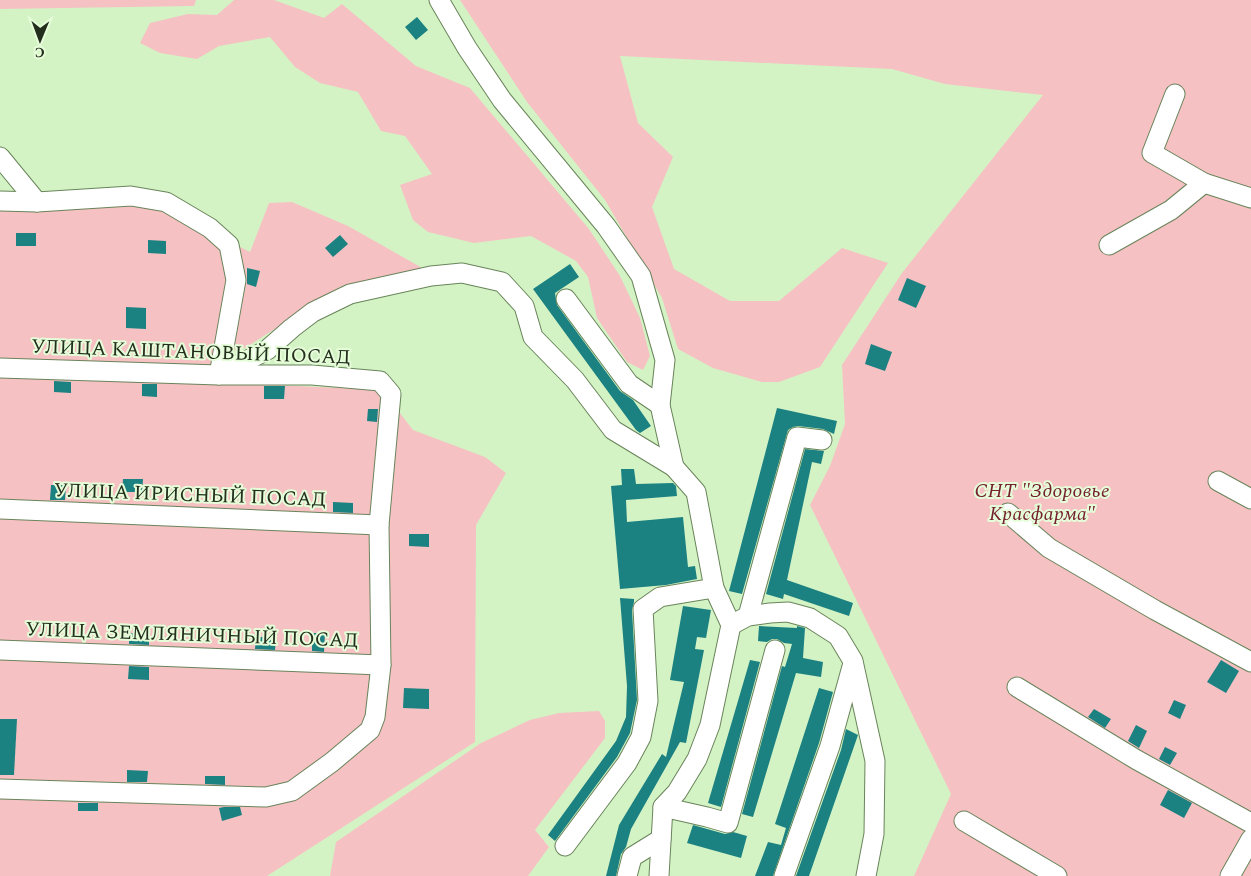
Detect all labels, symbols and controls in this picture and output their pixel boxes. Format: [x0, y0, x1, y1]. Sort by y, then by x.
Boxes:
north arrow [15, 15, 65, 65]
text: С [35, 42, 45, 63]
street label: УЛИЦА КАШТАНОВЫЙ ПОСАД [31, 331, 351, 373]
street label: УЛИЦА ИРИСНЫЙ ПОСАД [53, 475, 327, 515]
park label: СНТ "Здоровье Красфарма" [974, 476, 1110, 529]
street label: УЛИЦА ЗЕМЛЯНИЧНЫЙ ПОСАД [25, 614, 359, 656]

